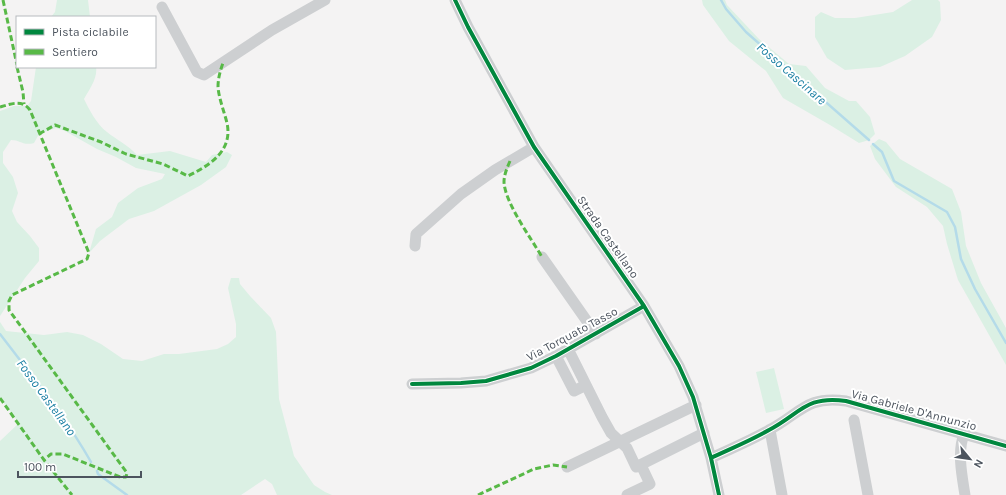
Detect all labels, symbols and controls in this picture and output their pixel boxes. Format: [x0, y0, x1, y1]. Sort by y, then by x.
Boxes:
legend [16, 16, 156, 68]
text: Pista ciclabile [52, 25, 129, 39]
water label: Fosso Cascinare [754, 39, 829, 108]
text: Sentiero [52, 45, 98, 59]
street label: Strada Castellano [574, 193, 642, 281]
street label: Via Torquato Tasso [524, 304, 620, 364]
water label: Fosso Castellano [14, 356, 80, 439]
street label: Via Gabriele D'Annunzio [850, 387, 978, 433]
north arrow [950, 439, 990, 479]
scale bar [18, 453, 141, 479]
text: N [971, 457, 986, 470]
text: 100 m [24, 460, 56, 474]

